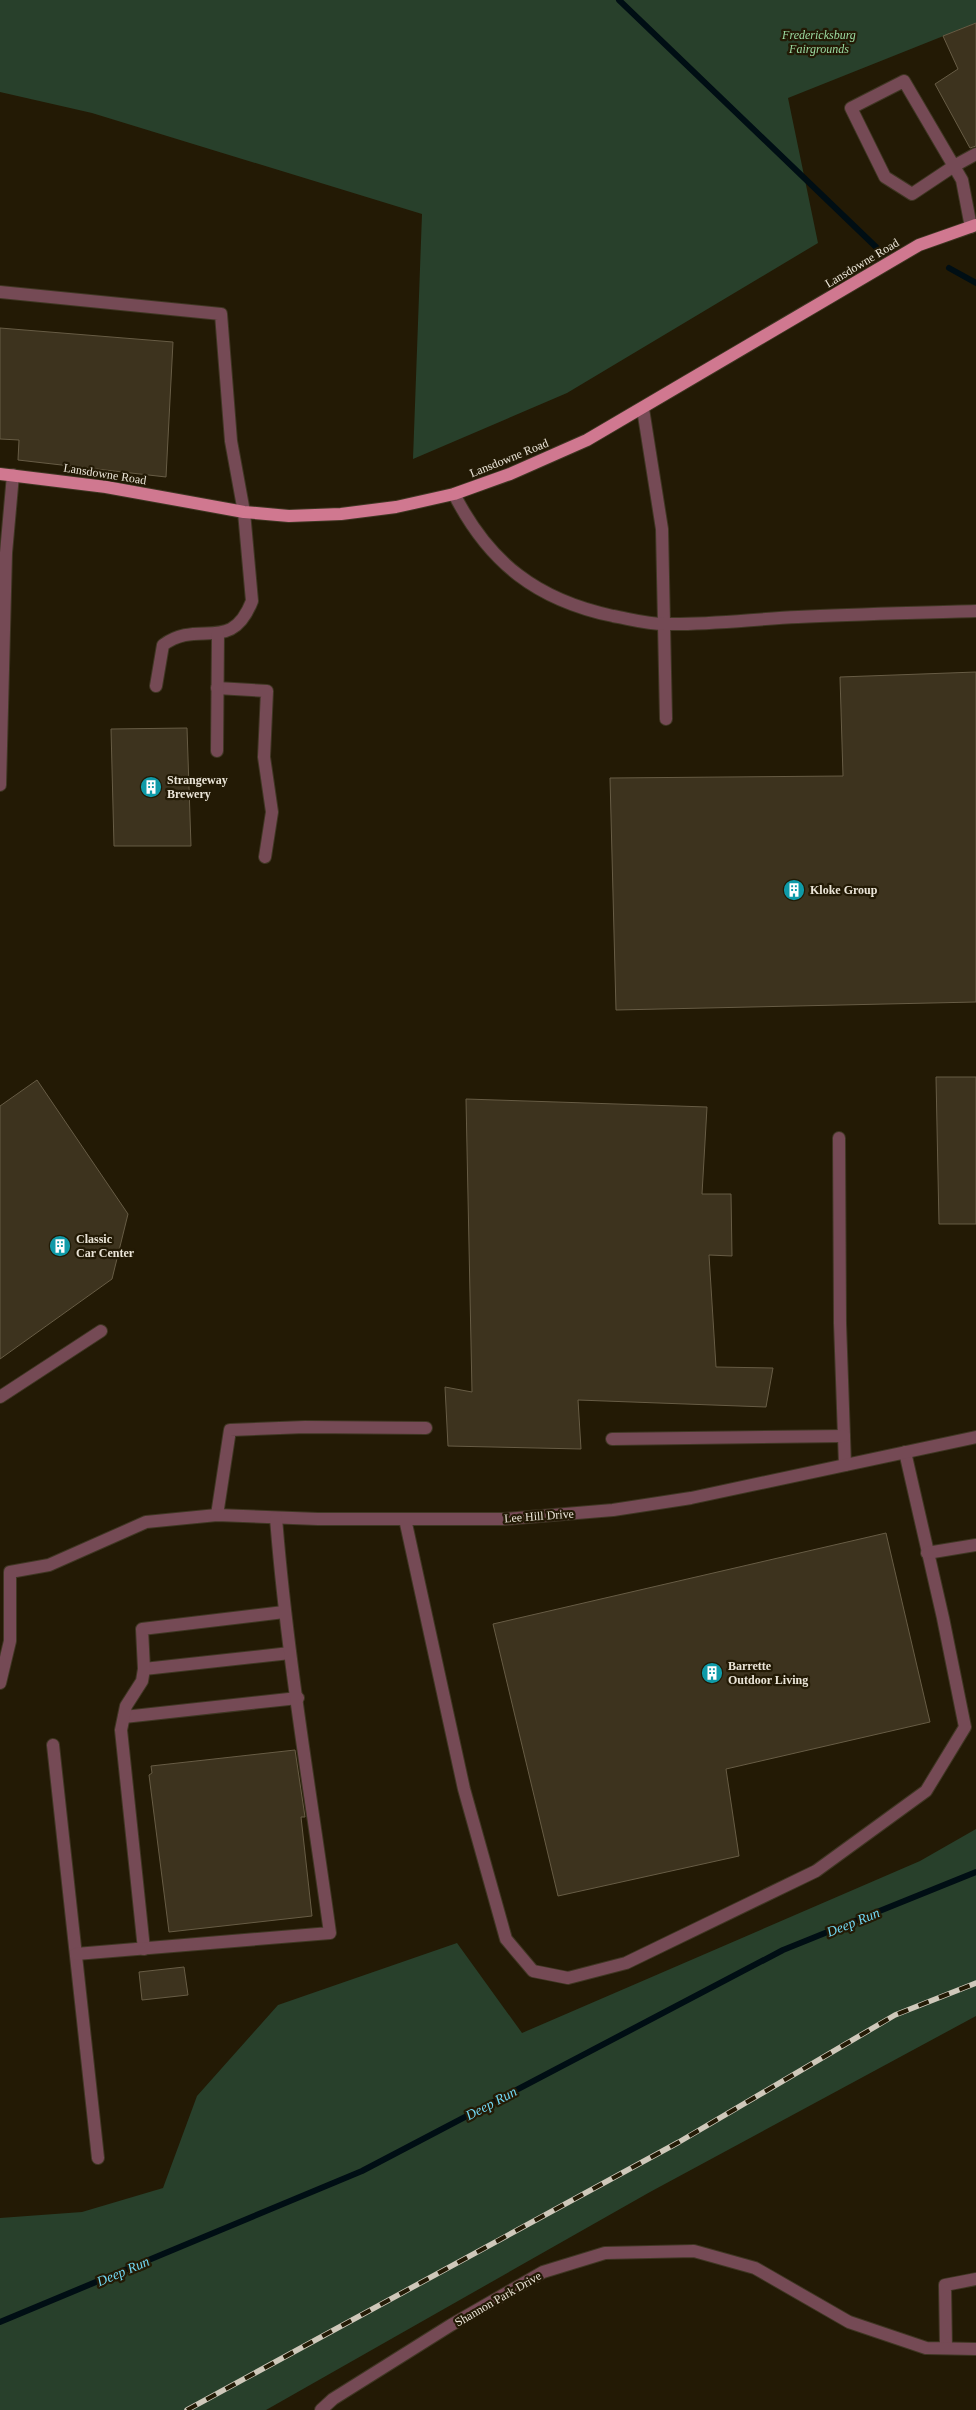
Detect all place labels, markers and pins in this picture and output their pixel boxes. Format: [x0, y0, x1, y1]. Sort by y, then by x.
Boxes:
place label: Strangeway Brewery [167, 773, 228, 801]
building icon: Strangeway Brewery [139, 775, 163, 799]
building icon: Kloke Group [782, 878, 806, 902]
place label: Kloke Group [810, 883, 878, 897]
place label: Classic Car Center [76, 1232, 135, 1260]
building icon: Classic Car Center [48, 1234, 72, 1258]
place label: Barrette Outdoor Living [728, 1659, 808, 1687]
building icon: Barrette Outdoor Living [700, 1661, 724, 1685]

